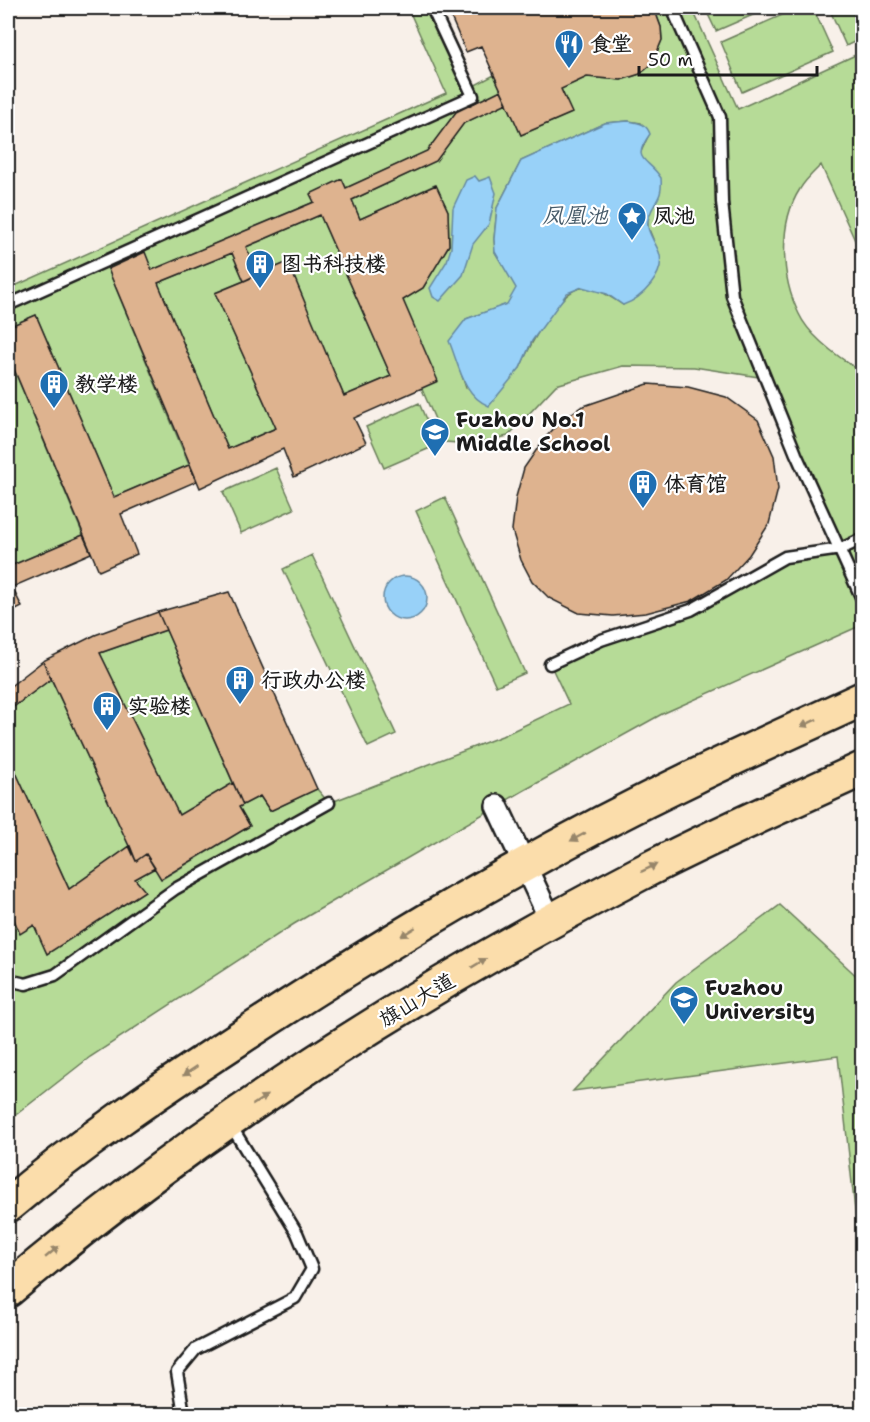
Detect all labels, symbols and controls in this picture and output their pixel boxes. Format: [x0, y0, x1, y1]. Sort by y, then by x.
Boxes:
restaurant icon: 食堂 [553, 28, 585, 70]
place label: 食堂 [590, 30, 632, 58]
scale bar [639, 39, 818, 77]
text: 50 m [648, 48, 693, 72]
place icon: 凤池 [616, 200, 648, 242]
water label: 凤凰池 [542, 201, 609, 230]
place label: 凤池 [653, 202, 695, 230]
building icon: 图书科技楼 [244, 248, 276, 290]
place label: 图书科技楼 [281, 250, 386, 278]
building icon: 教学楼 [38, 368, 70, 410]
place label: 教学楼 [75, 370, 138, 398]
place label: Fuzhou No.1 Middle School [456, 406, 610, 458]
school or university icon: Fuzhou No.1 Middle School [419, 416, 451, 458]
building icon: 体育馆 [627, 468, 659, 510]
place label: 体育馆 [664, 470, 727, 498]
building icon: 行政办公楼 [224, 664, 256, 706]
place label: 行政办公楼 [261, 666, 366, 694]
building icon: 实验楼 [91, 690, 123, 732]
place label: 实验楼 [128, 692, 191, 720]
one-way arrow [801, 719, 818, 728]
one-way arrow [569, 832, 586, 842]
one-way arrow [641, 864, 658, 873]
one-way arrow [400, 927, 416, 938]
one-way arrow [471, 957, 487, 968]
street label: 旗山大道 [374, 966, 460, 1034]
place label: Fuzhou University [705, 974, 815, 1026]
school or university icon: Fuzhou University [668, 984, 700, 1026]
one-way arrow [182, 1065, 198, 1076]
one-way arrow [252, 1094, 268, 1105]
one-way arrow [44, 1246, 59, 1259]

